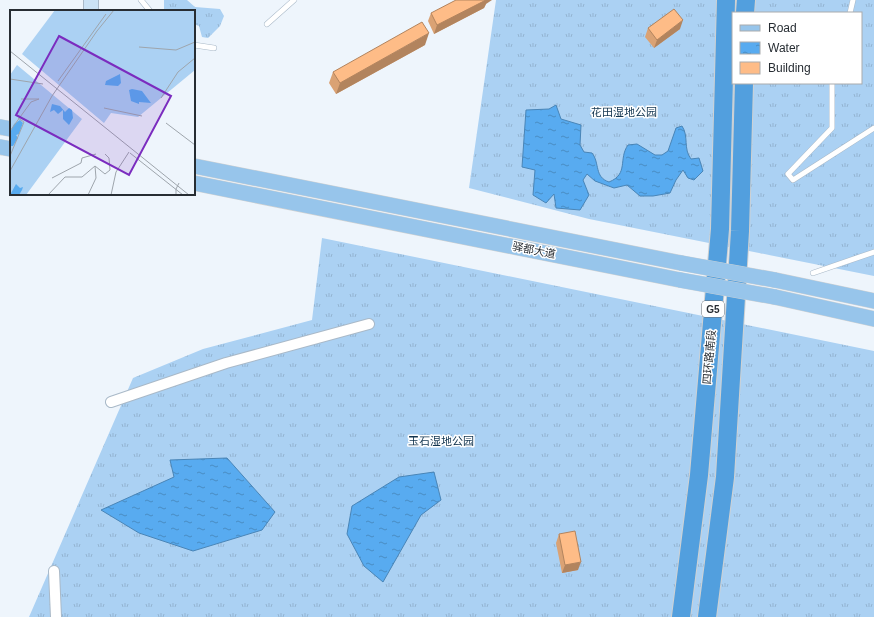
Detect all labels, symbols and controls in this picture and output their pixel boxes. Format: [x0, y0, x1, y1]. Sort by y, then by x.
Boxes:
inset map [10, 10, 195, 195]
legend [732, 12, 862, 84]
text: Road [768, 21, 797, 35]
text: Water [768, 41, 800, 55]
text: Building [768, 61, 811, 75]
park label: 花田湿地公园 [591, 106, 657, 118]
street label: 驿都大道 [511, 240, 557, 260]
road number: G5 [702, 301, 724, 317]
street label: 四环路南段 [701, 329, 717, 385]
park label: 玉石湿地公园 [408, 435, 474, 447]

